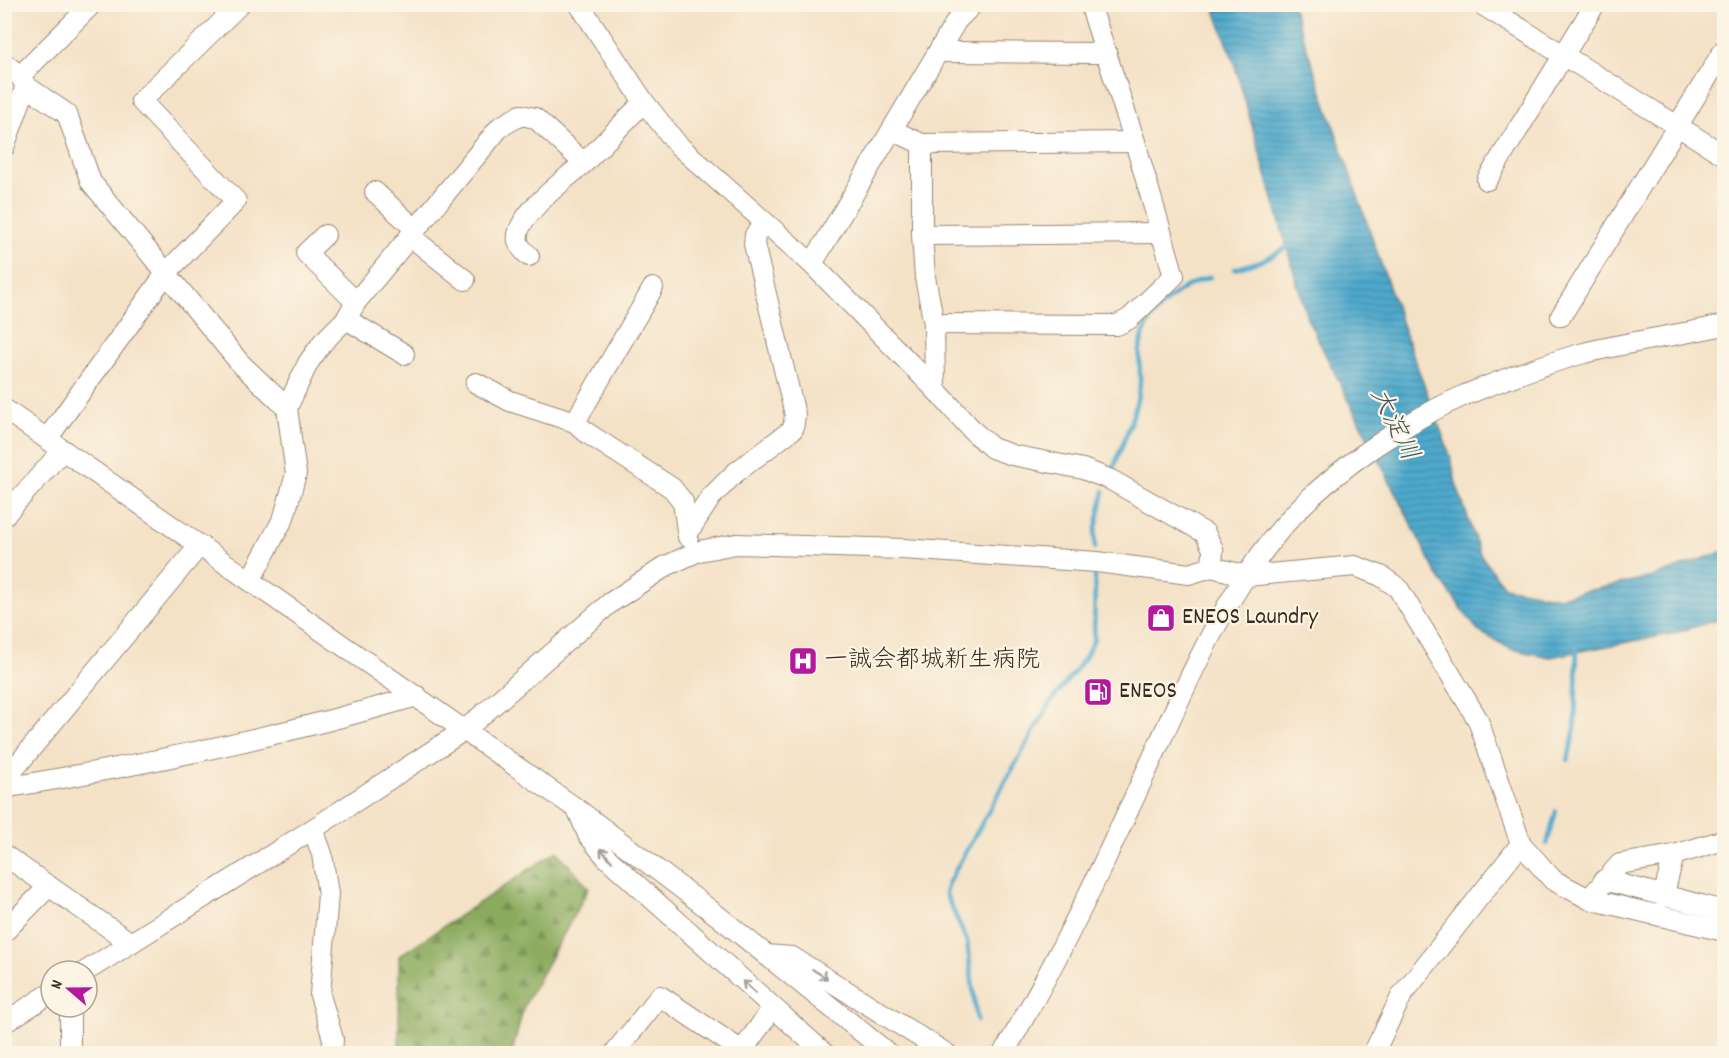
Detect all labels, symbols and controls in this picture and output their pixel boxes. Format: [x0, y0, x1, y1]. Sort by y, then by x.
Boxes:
water label: 大淀川 [1359, 382, 1427, 468]
place label: ENEOS Laundry [1182, 601, 1319, 635]
shop icon: ENEOS Laundry [1145, 602, 1177, 634]
place label: 一誠会都城新生病院 [824, 644, 1040, 678]
hospital icon: 一誠会都城新生病院 [787, 645, 819, 677]
place label: ENEOS [1119, 675, 1177, 709]
fuel station icon: ENEOS [1082, 676, 1114, 708]
one-way arrow [599, 848, 613, 863]
north arrow [39, 959, 99, 1019]
one-way arrow [811, 967, 828, 980]
text: N [45, 977, 69, 992]
one-way arrow [742, 981, 757, 995]

